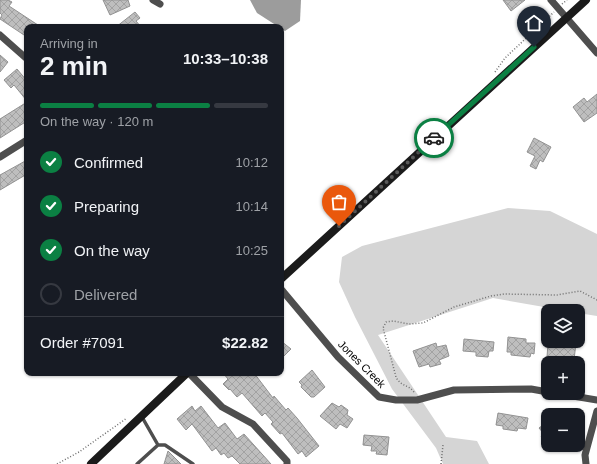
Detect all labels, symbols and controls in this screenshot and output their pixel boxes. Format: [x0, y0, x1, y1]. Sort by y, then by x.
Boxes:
pin [517, 6, 551, 47]
icon: home [523, 12, 545, 34]
text: Arriving in [40, 36, 98, 51]
text: 10:33–10:38 [183, 50, 268, 67]
text: 2 min [40, 51, 108, 81]
text: On the way · 120 m [40, 114, 153, 129]
courier [414, 118, 454, 158]
icon: car [423, 127, 445, 149]
icon: check [40, 151, 62, 173]
text: Confirmed [74, 154, 143, 171]
text: 10:12 [235, 155, 268, 170]
pin [322, 185, 356, 226]
icon: bag [328, 191, 350, 213]
icon: check [40, 195, 62, 217]
text: Preparing [74, 198, 139, 215]
text: 10:14 [235, 199, 268, 214]
icon: check [40, 239, 62, 261]
text: On the way [74, 242, 150, 259]
text: 10:25 [235, 243, 268, 258]
text: Delivered [74, 286, 137, 303]
map controls [541, 304, 585, 452]
button: layers [541, 304, 585, 348]
text: Order #7091 [40, 334, 124, 351]
text: $22.82 [222, 334, 268, 351]
street label: Jones Creek [336, 338, 388, 390]
button: + [541, 356, 585, 400]
button: − [541, 408, 585, 452]

